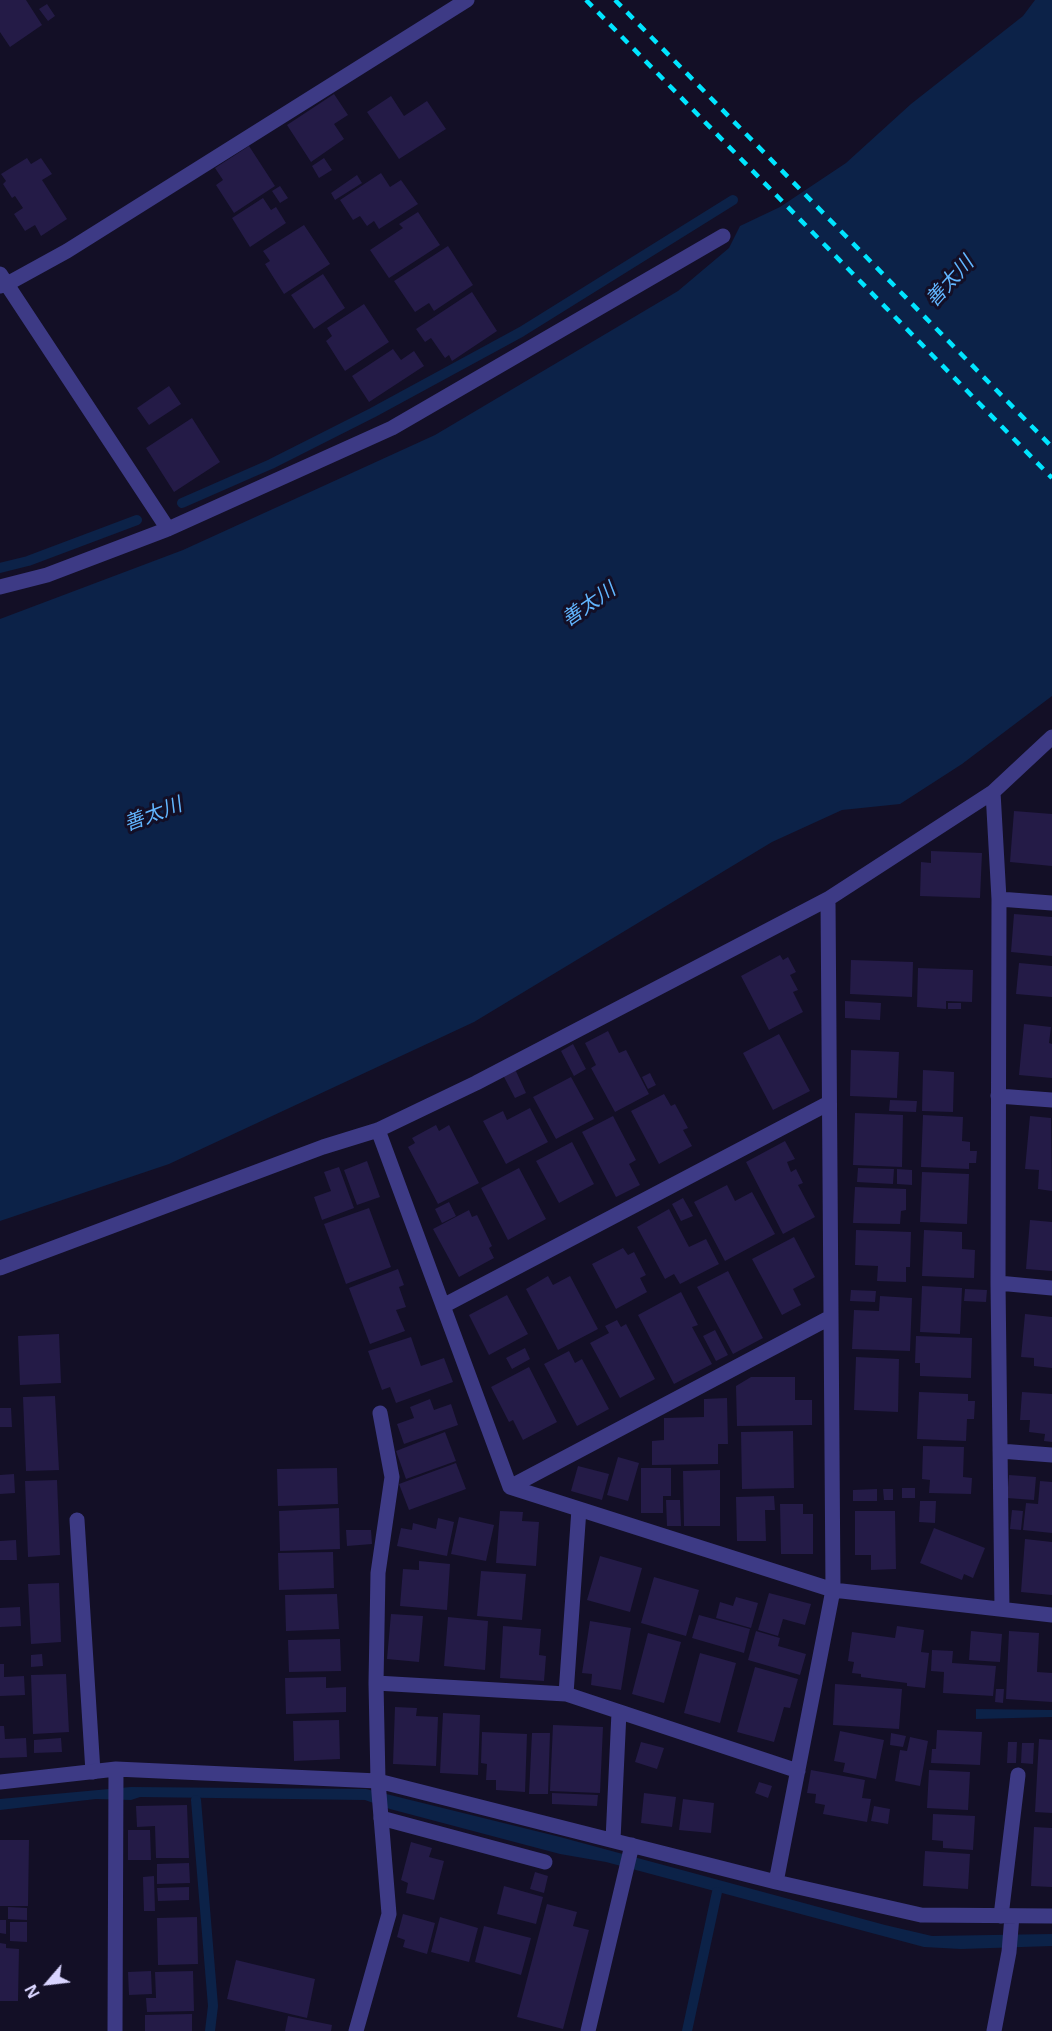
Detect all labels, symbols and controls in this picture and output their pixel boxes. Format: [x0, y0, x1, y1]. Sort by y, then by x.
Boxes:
water label: 善太川 [921, 252, 979, 312]
water label: 善太川 [558, 578, 620, 632]
water label: 善太川 [121, 793, 185, 837]
north arrow [18, 1953, 78, 2013]
text: N [19, 1981, 45, 2002]

